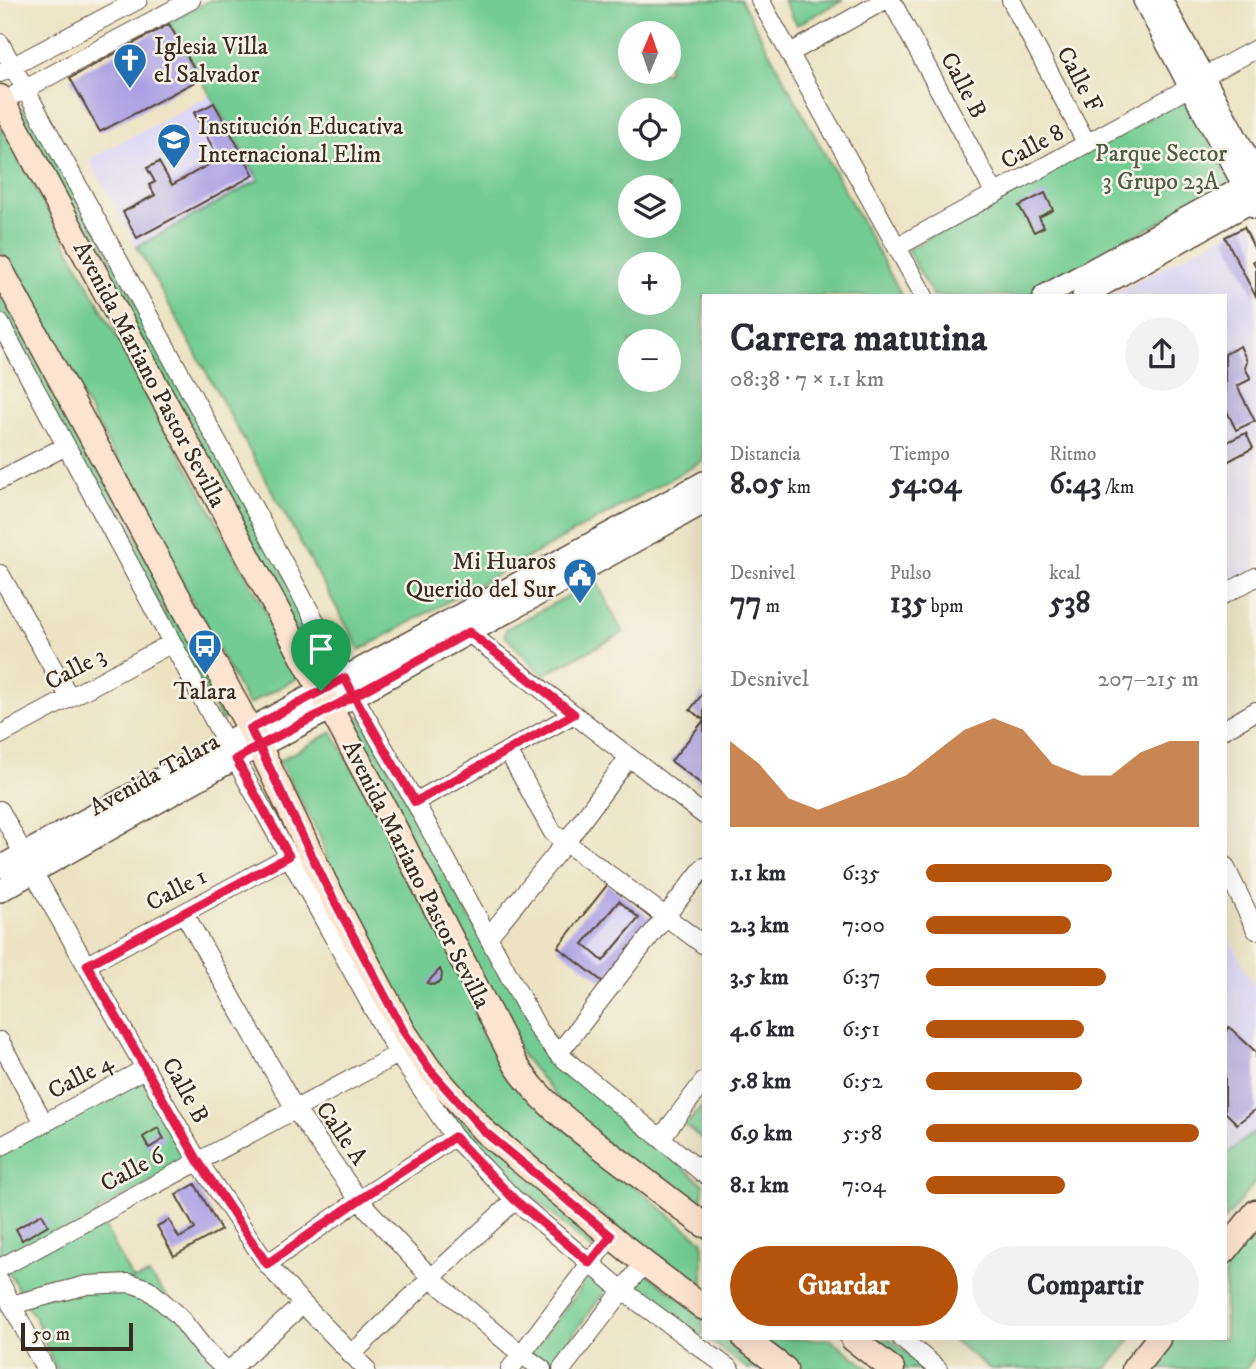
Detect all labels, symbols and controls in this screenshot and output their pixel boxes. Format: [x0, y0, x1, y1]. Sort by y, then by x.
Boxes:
north arrow [618, 21, 681, 84]
map controls [618, 21, 681, 392]
place label: Iglesia Villa el Salvador [154, 32, 269, 90]
church icon: Iglesia Villa el Salvador [111, 41, 149, 90]
street label: Calle F [1049, 41, 1109, 118]
street label: Calle B [933, 47, 993, 124]
button: locate [618, 98, 681, 161]
place label: Institución Educativa Internacional Elim [198, 112, 404, 170]
street label: Calle 8 [996, 117, 1069, 176]
school or university icon: Institución Educativa Internacional Elim [155, 121, 193, 170]
park label: Parque Sector 3 Grupo 23A [1095, 139, 1227, 197]
button: layers [618, 175, 681, 238]
street label: Avenida Mariano Pastor Sevilla [66, 236, 233, 514]
button: + [618, 252, 681, 315]
text: Carrera matutina [730, 315, 987, 363]
button: share [1125, 317, 1199, 391]
button: − [618, 329, 681, 392]
text: 08:38 · 7 × 1.1 km [730, 365, 884, 394]
text: Distancia [730, 443, 801, 466]
text: Tiempo [890, 443, 950, 466]
text: Ritmo [1049, 443, 1096, 466]
text: 8.05 [730, 466, 783, 503]
text: 54:04 [890, 466, 961, 503]
text: 6:43 [1049, 466, 1101, 503]
text: km [783, 476, 811, 499]
text: /km [1101, 476, 1134, 499]
place label: Mi Huaros Querido del Sur [405, 547, 556, 605]
public building icon: Mi Huaros Querido del Sur [561, 556, 599, 605]
text: Desnivel [730, 562, 795, 585]
text: Pulso [890, 562, 931, 585]
text: kcal [1049, 562, 1081, 585]
text: 77 [730, 585, 762, 622]
text: 135 [890, 585, 927, 622]
text: 538 [1049, 585, 1090, 622]
text: m [762, 595, 780, 618]
text: bpm [927, 595, 964, 618]
pin [291, 619, 351, 691]
bus stop icon: Talara [186, 627, 224, 676]
icon: arrive [302, 630, 340, 668]
street label: Calle 3 [40, 640, 111, 697]
text: Desnivel [730, 665, 809, 694]
text: 207–215 m [1098, 665, 1199, 694]
place label: Talara [174, 677, 237, 707]
street label: Avenida Talara [84, 726, 225, 823]
street label: Avenida Mariano Pastor Sevilla [335, 735, 497, 1014]
text: 1.1 km [730, 859, 786, 888]
text: 6:35 [842, 859, 880, 888]
street label: Calle 1 [141, 862, 212, 918]
text: 2.3 km [730, 911, 789, 940]
text: 7:00 [842, 911, 885, 940]
text: 3.5 km [730, 963, 789, 992]
text: 6:37 [842, 963, 881, 992]
text: 4.6 km [730, 1015, 795, 1044]
text: 6:51 [842, 1015, 880, 1044]
street label: Calle 4 [43, 1047, 119, 1106]
street label: Calle B [155, 1052, 215, 1129]
text: 5.8 km [730, 1067, 791, 1096]
text: 6:52 [842, 1067, 883, 1096]
street label: Calle A [309, 1096, 374, 1172]
text: 6.9 km [730, 1119, 793, 1148]
text: 5:58 [842, 1119, 882, 1148]
street label: Calle 6 [95, 1140, 171, 1199]
text: 8.1 km [730, 1171, 789, 1200]
text: 7:04 [842, 1171, 886, 1200]
button: Guardar [730, 1246, 958, 1326]
button: Compartir [972, 1246, 1199, 1326]
scale bar [21, 1320, 133, 1352]
text: 50 m [32, 1323, 70, 1346]

